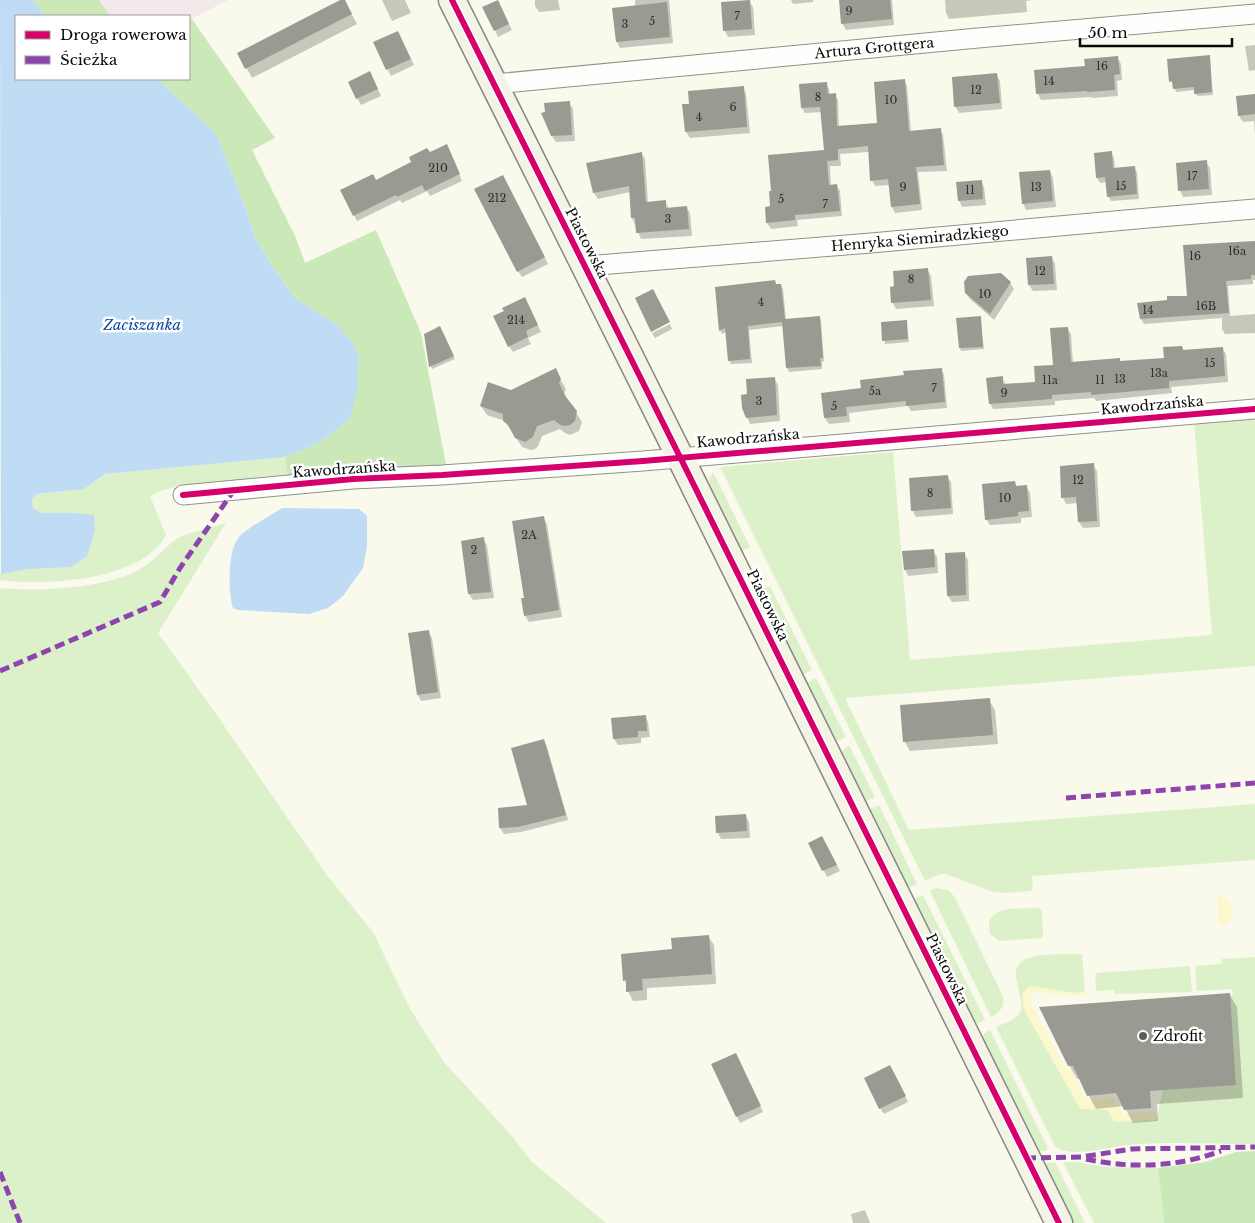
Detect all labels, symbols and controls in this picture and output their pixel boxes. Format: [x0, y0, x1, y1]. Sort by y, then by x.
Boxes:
house number: 9 [845, 4, 853, 18]
house number: 7 [734, 9, 740, 23]
house number: 5 [649, 14, 655, 28]
legend [15, 15, 190, 80]
scale bar [1080, 15, 1232, 47]
house number: 3 [622, 17, 629, 31]
text: 50 m [1088, 23, 1128, 42]
text: Droga rowerowa [60, 25, 187, 44]
street label: Artura Grottgera [813, 33, 935, 63]
text: Ścieżka [60, 50, 118, 69]
house number: 16 [1096, 59, 1108, 73]
house number: 14 [1043, 74, 1055, 88]
house number: 12 [970, 83, 982, 97]
house number: 8 [815, 90, 821, 104]
house number: 10 [885, 93, 898, 107]
house number: 6 [729, 100, 737, 114]
house number: 4 [696, 110, 702, 124]
house number: 210 [428, 161, 448, 175]
house number: 17 [1187, 169, 1198, 183]
house number: 15 [1115, 179, 1127, 193]
house number: 9 [899, 180, 907, 194]
house number: 13 [1030, 180, 1042, 194]
house number: 11 [965, 183, 975, 197]
house number: 212 [488, 191, 506, 205]
house number: 5 [778, 192, 784, 206]
house number: 7 [822, 197, 828, 211]
street label: Piastowska [561, 205, 613, 282]
house number: 3 [665, 212, 672, 226]
street label: Henryka Siemiradzkiego [830, 222, 1010, 255]
house number: 16a [1228, 244, 1247, 258]
house number: 16 [1189, 249, 1201, 263]
house number: 12 [1034, 264, 1046, 278]
house number: 8 [908, 272, 914, 286]
house number: 10 [979, 287, 992, 301]
house number: 4 [758, 295, 764, 309]
house number: 16B [1196, 299, 1216, 313]
house number: 14 [1142, 303, 1154, 317]
house number: 214 [507, 313, 525, 327]
water label: Zaciszanka [102, 315, 181, 334]
house number: 15 [1204, 356, 1216, 370]
house number: 13a [1150, 366, 1169, 380]
house number: 13 [1114, 372, 1126, 386]
house number: 11a [1042, 373, 1059, 387]
house number: 11 [1095, 373, 1105, 387]
house number: 7 [931, 381, 937, 395]
house number: 5a [869, 384, 882, 398]
house number: 9 [1000, 386, 1008, 400]
street label: Kawodrzańska [1100, 392, 1204, 418]
house number: 3 [756, 394, 763, 408]
house number: 5 [831, 399, 837, 413]
street label: Kawodrzańska [696, 425, 800, 451]
street label: Kawodrzańska [292, 456, 396, 482]
house number: 12 [1072, 473, 1084, 487]
house number: 8 [927, 486, 933, 500]
house number: 10 [999, 491, 1012, 505]
house number: 2A [521, 528, 537, 542]
house number: 2 [471, 543, 478, 557]
street label: Piastowska [743, 566, 793, 644]
street label: Piastowska [922, 930, 972, 1008]
place label: Zdrofit [1153, 1027, 1204, 1045]
marker: Zdrofit [1137, 1030, 1149, 1042]

